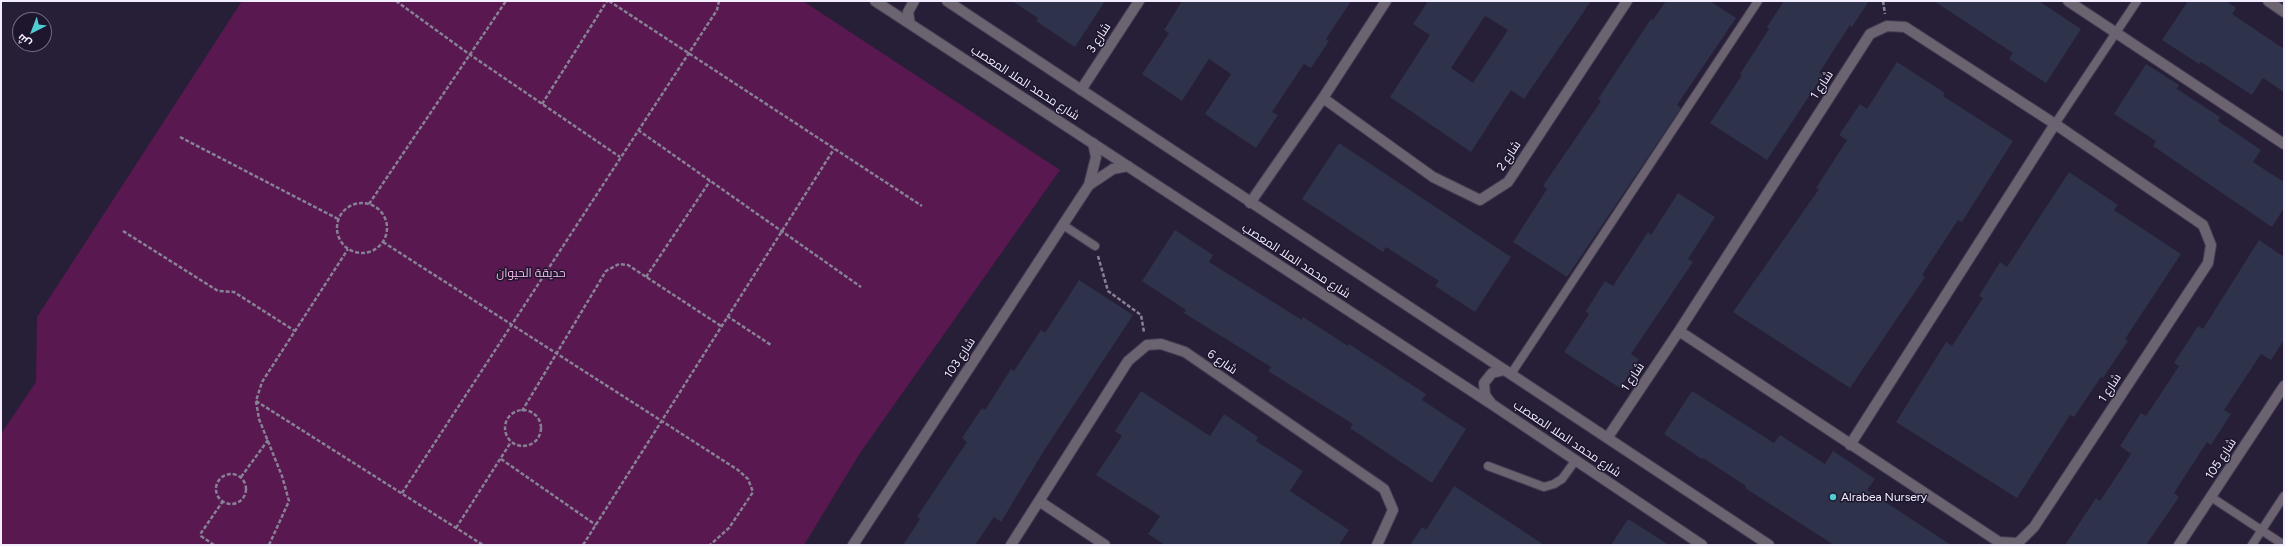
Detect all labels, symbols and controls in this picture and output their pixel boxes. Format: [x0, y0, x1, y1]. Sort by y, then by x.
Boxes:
north arrow [12, 12, 52, 52]
street label: شارع 3 [1084, 20, 1114, 56]
text: ش [15, 31, 34, 50]
street label: شارع محمد الملا المعصب [968, 42, 1082, 124]
street label: شارع 1 [1807, 68, 1837, 102]
street label: شارع 2 [1494, 138, 1524, 174]
street label: شارع محمد الملا المعصب [1239, 220, 1353, 302]
park label: حديقة الحيوان [496, 266, 566, 280]
street label: شارع 103 [942, 335, 978, 381]
street label: شارع 6 [1204, 347, 1240, 377]
street label: شارع 1 [1618, 360, 1648, 394]
street label: شارع 1 [2095, 371, 2125, 405]
street label: شارع محمد الملا المعصب [1511, 398, 1623, 480]
street label: شارع 105 [2203, 436, 2239, 482]
place label: Alrabea Nursery [1841, 490, 1927, 504]
marker: Alrabea Nursery [1828, 492, 1838, 502]

